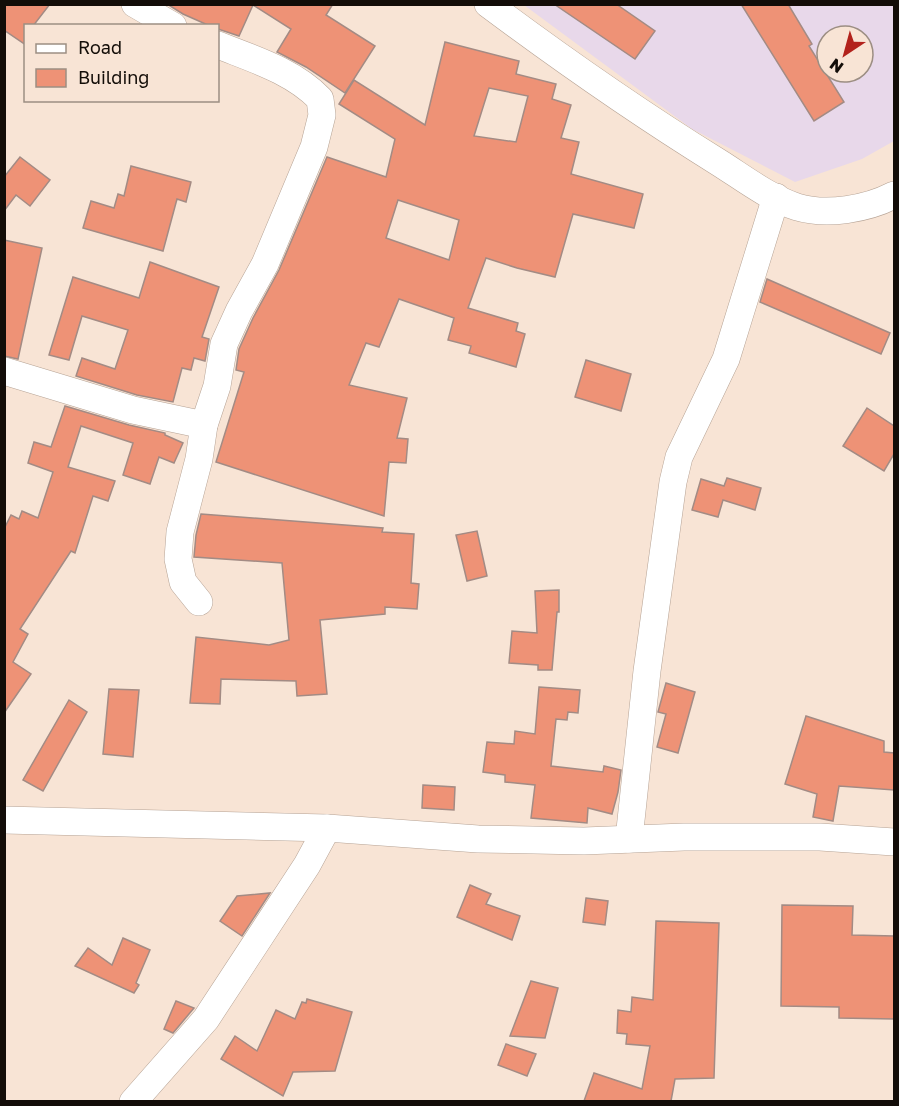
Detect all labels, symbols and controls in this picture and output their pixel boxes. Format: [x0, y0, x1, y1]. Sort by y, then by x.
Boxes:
legend [24, 24, 219, 102]
north arrow [815, 24, 875, 84]
text: Road [78, 36, 122, 58]
text: N [825, 54, 847, 78]
text: Building [78, 66, 149, 88]

